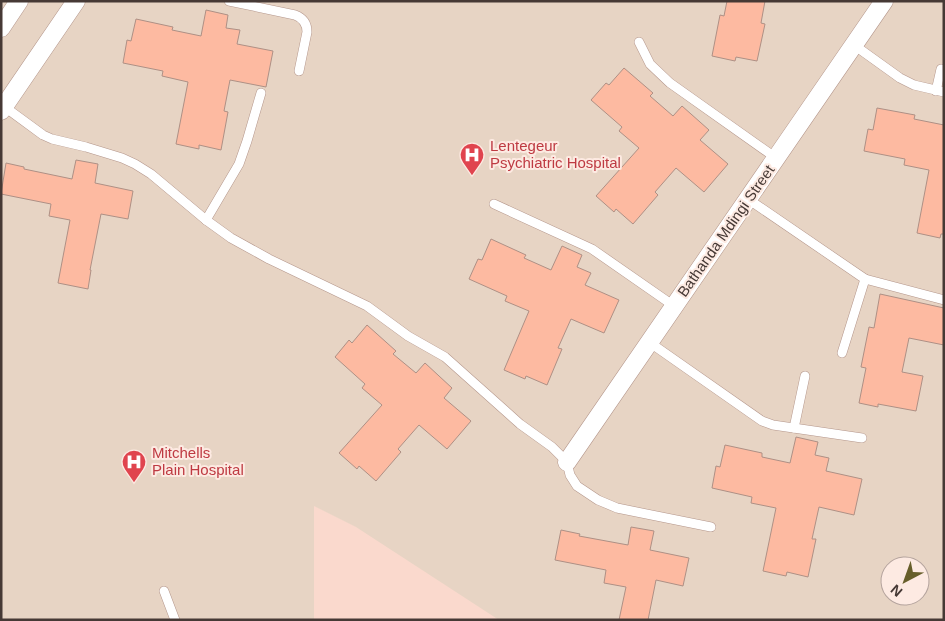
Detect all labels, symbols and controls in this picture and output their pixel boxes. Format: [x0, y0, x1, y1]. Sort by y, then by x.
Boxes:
place label: Lentegeur Psychiatric Hospital [490, 137, 621, 171]
hospital icon: Lentegeur Psychiatric Hospital [459, 142, 485, 176]
street label: Bathanda Mdingi Street [674, 161, 778, 300]
place label: Mitchells Plain Hospital [152, 444, 244, 478]
hospital icon: Mitchells Plain Hospital [121, 449, 147, 483]
north arrow [880, 556, 930, 606]
text: N [887, 581, 906, 600]

